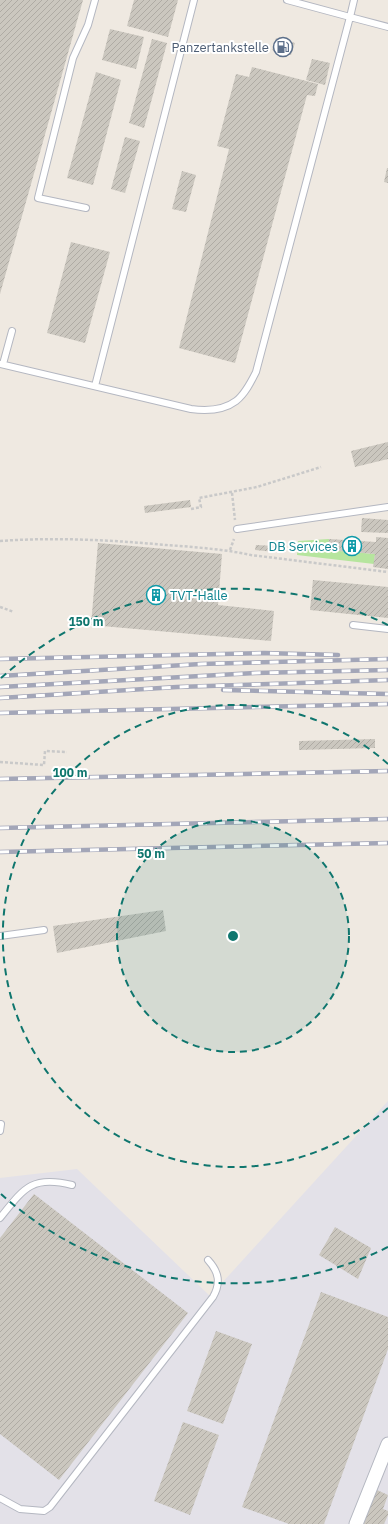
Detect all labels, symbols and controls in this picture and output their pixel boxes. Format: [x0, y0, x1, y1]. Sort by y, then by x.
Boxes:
fuel station icon: Panzertankstelle [272, 36, 294, 58]
place label: Panzertankstelle [171, 39, 269, 56]
building icon: DB Services [341, 535, 363, 557]
place label: DB Services [269, 538, 338, 555]
building icon: TVT-Halle [145, 584, 167, 606]
place label: TVT-Halle [170, 587, 228, 604]
text: 150 m [68, 614, 104, 629]
text: 100 m [52, 765, 88, 780]
text: 50 m [137, 846, 165, 861]
centre of rings [226, 929, 240, 943]

